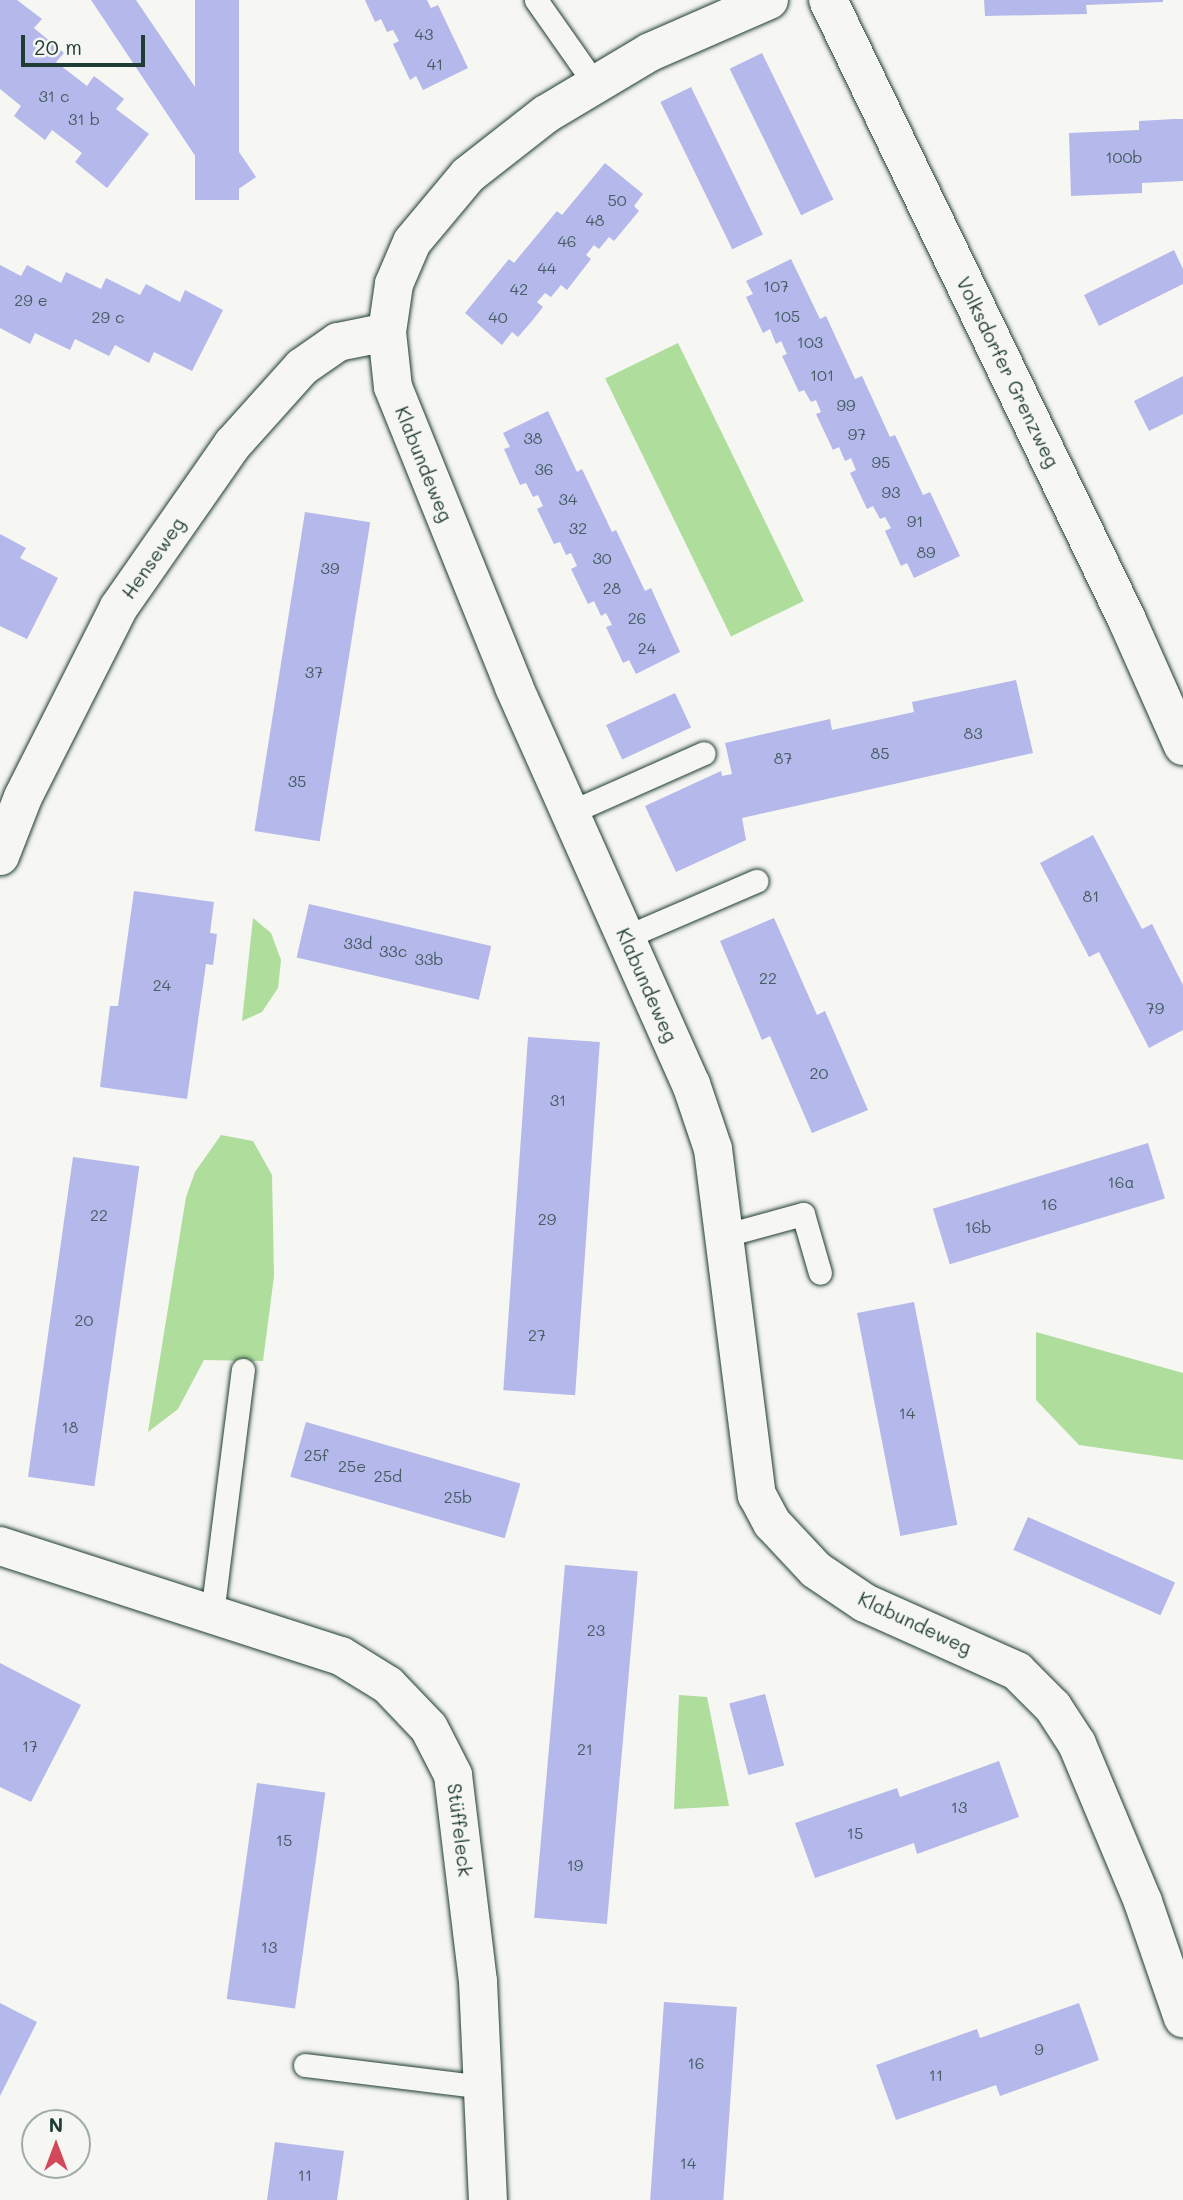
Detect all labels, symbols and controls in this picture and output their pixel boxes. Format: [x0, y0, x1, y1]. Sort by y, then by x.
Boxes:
scale bar [24, 21, 149, 65]
house number: 43 [415, 24, 433, 44]
text: 20 m [34, 33, 82, 60]
house number: 41 [427, 54, 443, 74]
house number: 31 c [38, 86, 70, 106]
house number: 31 b [68, 109, 100, 129]
house number: 100b [1105, 147, 1143, 167]
house number: 50 [607, 190, 627, 210]
house number: 48 [585, 210, 605, 230]
house number: 46 [557, 231, 577, 251]
house number: 44 [538, 258, 556, 278]
street label: Volksdorfer Grenzweg [952, 273, 1064, 471]
house number: 107 [763, 276, 789, 296]
house number: 42 [510, 279, 528, 299]
house number: 29 e [14, 290, 48, 310]
house number: 105 [774, 306, 800, 326]
house number: 29 c [92, 307, 124, 327]
house number: 40 [488, 307, 508, 327]
house number: 103 [797, 332, 823, 352]
house number: 101 [810, 365, 834, 385]
house number: 99 [837, 395, 855, 415]
street label: Klabundeweg [390, 403, 458, 525]
house number: 97 [848, 424, 866, 444]
house number: 38 [523, 428, 543, 448]
house number: 95 [872, 452, 890, 472]
house number: 36 [534, 459, 554, 479]
house number: 93 [882, 482, 900, 502]
house number: 34 [559, 489, 577, 509]
house number: 91 [907, 511, 923, 531]
street label: Henseweg [117, 513, 189, 603]
house number: 32 [569, 518, 587, 538]
house number: 89 [916, 542, 936, 562]
house number: 30 [592, 548, 612, 568]
house number: 39 [321, 558, 339, 578]
house number: 28 [603, 578, 621, 598]
house number: 26 [628, 608, 646, 628]
house number: 24 [638, 638, 656, 658]
house number: 37 [305, 662, 323, 682]
house number: 83 [963, 723, 983, 743]
house number: 85 [870, 743, 890, 763]
house number: 87 [774, 748, 792, 768]
house number: 35 [288, 771, 306, 791]
house number: 81 [1083, 886, 1099, 906]
street label: Klabundeweg [612, 924, 682, 1046]
house number: 33d [344, 933, 372, 953]
house number: 33c [379, 941, 407, 961]
house number: 33b [415, 949, 443, 969]
house number: 22 [759, 968, 777, 988]
house number: 24 [153, 975, 171, 995]
house number: 79 [1146, 998, 1164, 1018]
house number: 20 [810, 1063, 828, 1083]
house number: 31 [550, 1090, 566, 1110]
house number: 16a [1108, 1172, 1134, 1192]
house number: 16 [1041, 1194, 1057, 1214]
house number: 22 [90, 1205, 108, 1225]
house number: 29 [538, 1209, 556, 1229]
house number: 16b [964, 1217, 992, 1237]
house number: 20 [75, 1310, 93, 1330]
house number: 27 [528, 1325, 546, 1345]
house number: 14 [899, 1403, 915, 1423]
house number: 18 [62, 1417, 78, 1437]
house number: 25f [304, 1445, 328, 1465]
house number: 25e [338, 1456, 366, 1476]
house number: 25d [374, 1466, 402, 1486]
house number: 25b [444, 1487, 472, 1507]
street label: Klabundeweg [855, 1587, 975, 1659]
house number: 23 [587, 1620, 605, 1640]
house number: 17 [22, 1736, 38, 1756]
house number: 21 [577, 1739, 593, 1759]
street label: Stüffeleck [443, 1782, 477, 1878]
house number: 13 [951, 1797, 967, 1817]
house number: 15 [847, 1823, 863, 1843]
house number: 15 [276, 1830, 292, 1850]
house number: 19 [567, 1855, 583, 1875]
house number: 13 [261, 1937, 277, 1957]
house number: 9 [1034, 2039, 1044, 2059]
house number: 16 [688, 2053, 704, 2073]
house number: 11 [929, 2065, 943, 2085]
north arrow [21, 2109, 91, 2179]
text: N [49, 2112, 63, 2137]
house number: 14 [680, 2153, 696, 2173]
house number: 11 [298, 2165, 312, 2185]

